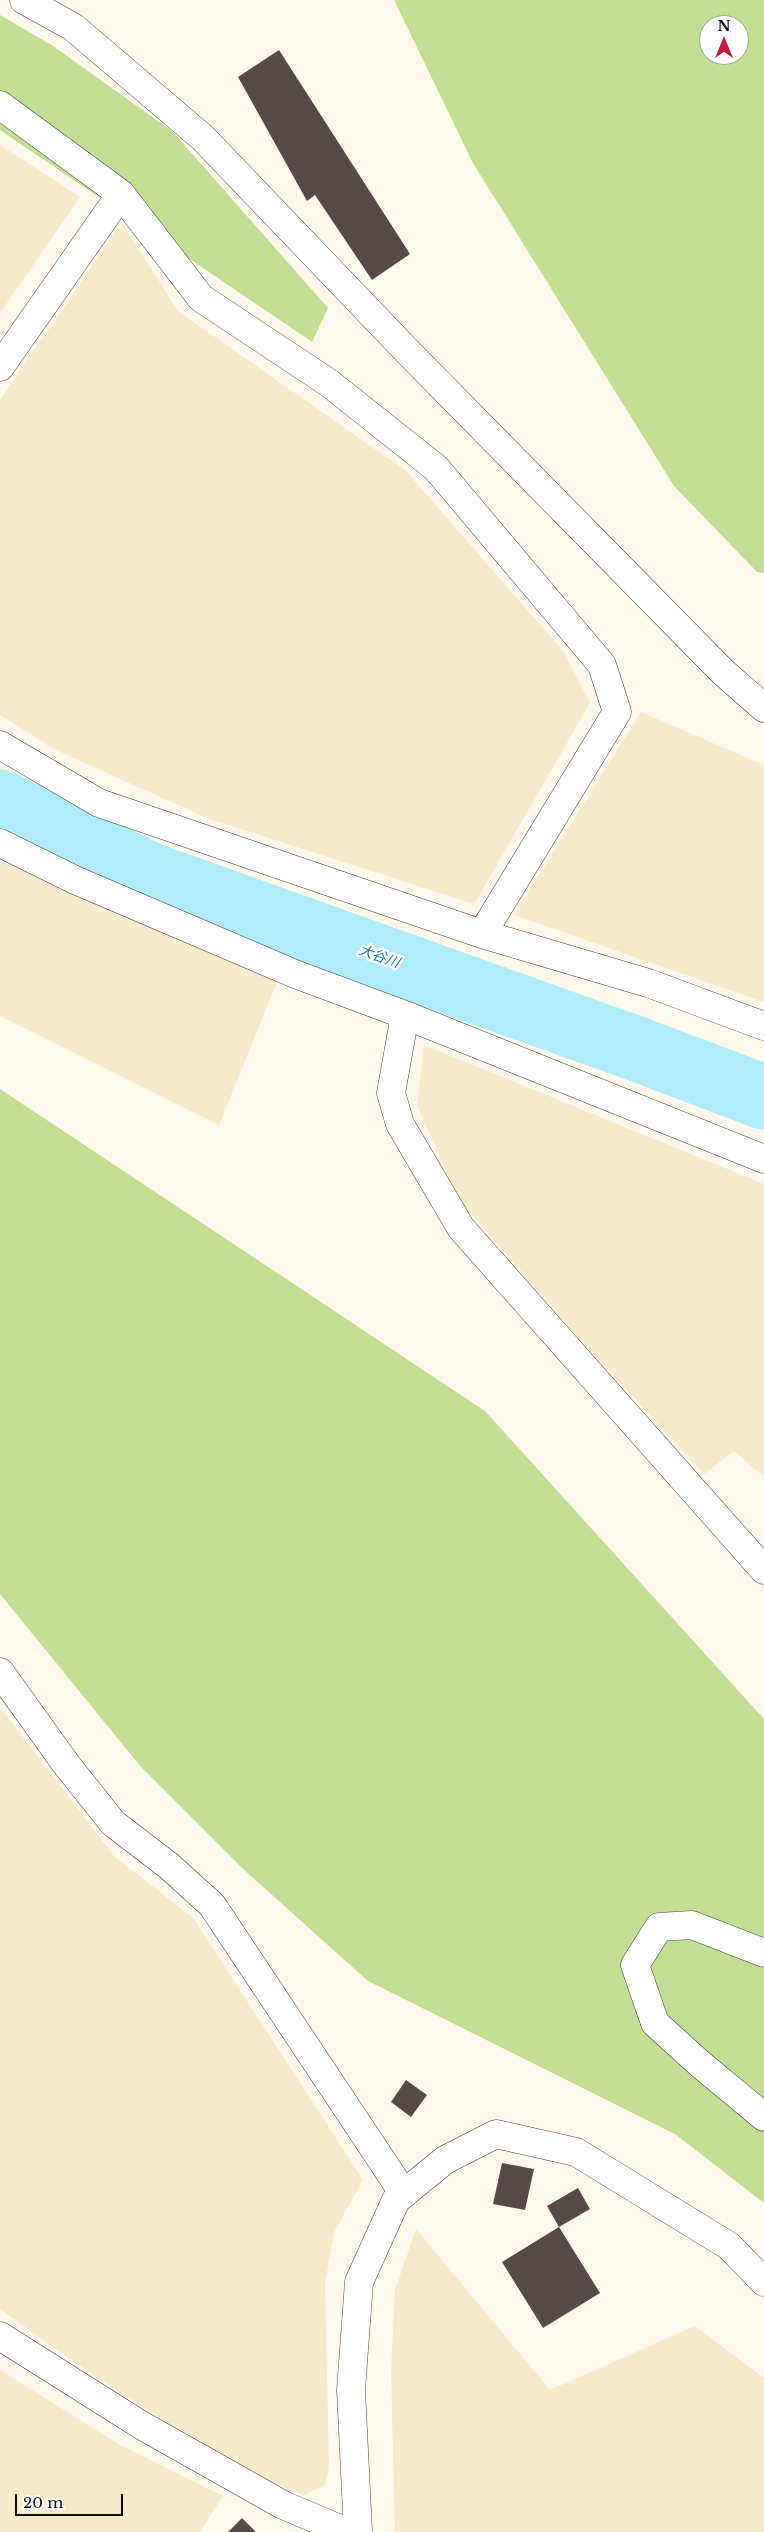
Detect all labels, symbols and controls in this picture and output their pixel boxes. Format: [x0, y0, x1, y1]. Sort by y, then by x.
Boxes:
north arrow [699, 15, 749, 65]
text: N [717, 17, 731, 35]
water label: 大谷川 [356, 942, 402, 972]
scale bar [18, 2484, 125, 2516]
text: 20 m [23, 2493, 63, 2512]

